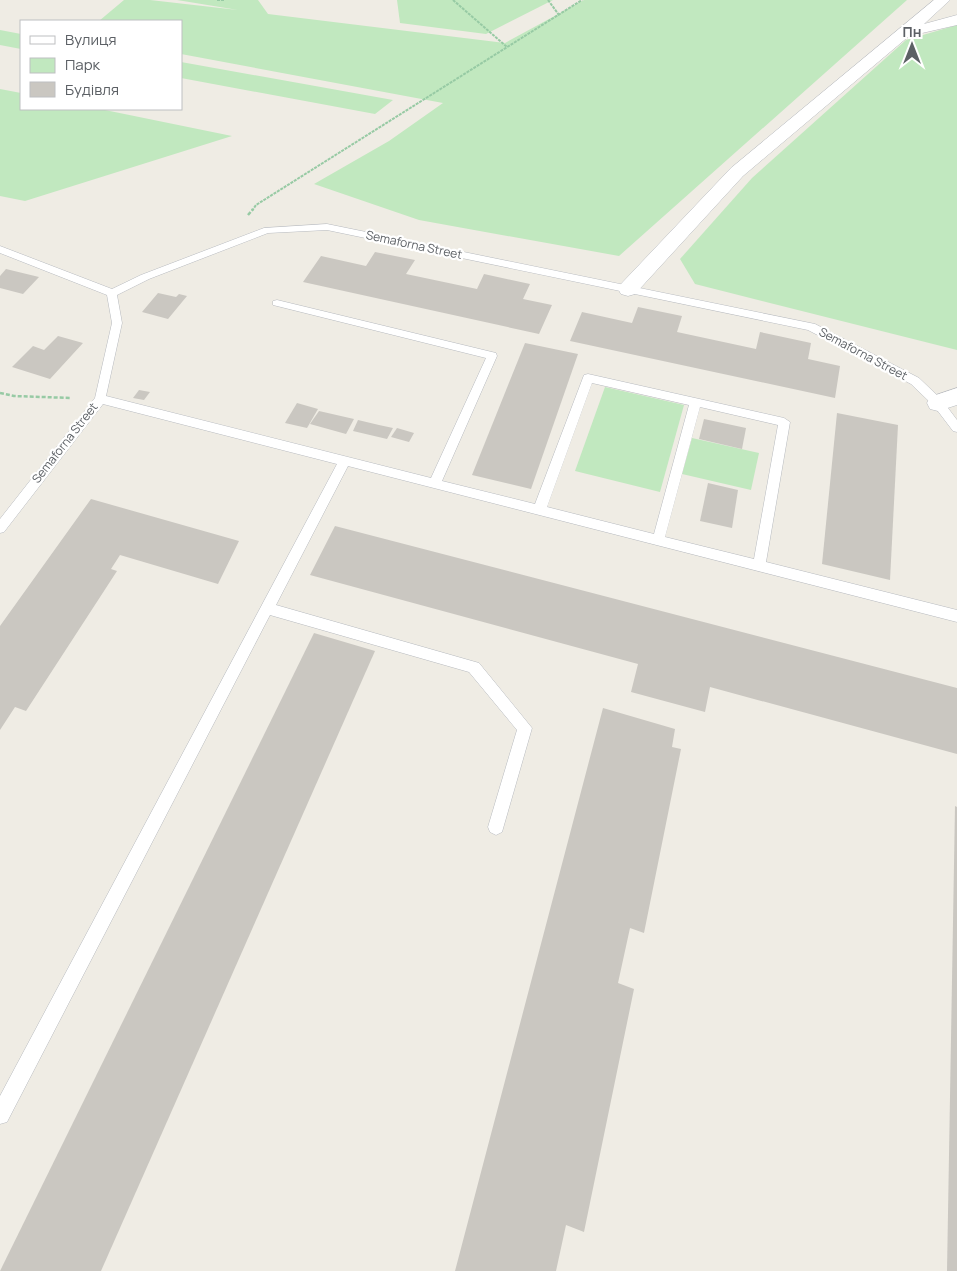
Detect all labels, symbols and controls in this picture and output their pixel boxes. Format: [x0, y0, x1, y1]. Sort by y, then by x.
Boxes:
legend [20, 20, 182, 110]
north arrow [887, 20, 937, 70]
text: Пн [903, 22, 921, 41]
text: Вулиця [65, 29, 117, 50]
text: Парк [65, 54, 101, 75]
text: Будівля [65, 79, 119, 100]
street label: Semaforna Street [364, 226, 464, 263]
street label: Semaforna Street [816, 323, 911, 384]
street label: Semaforna Street [28, 399, 102, 487]

